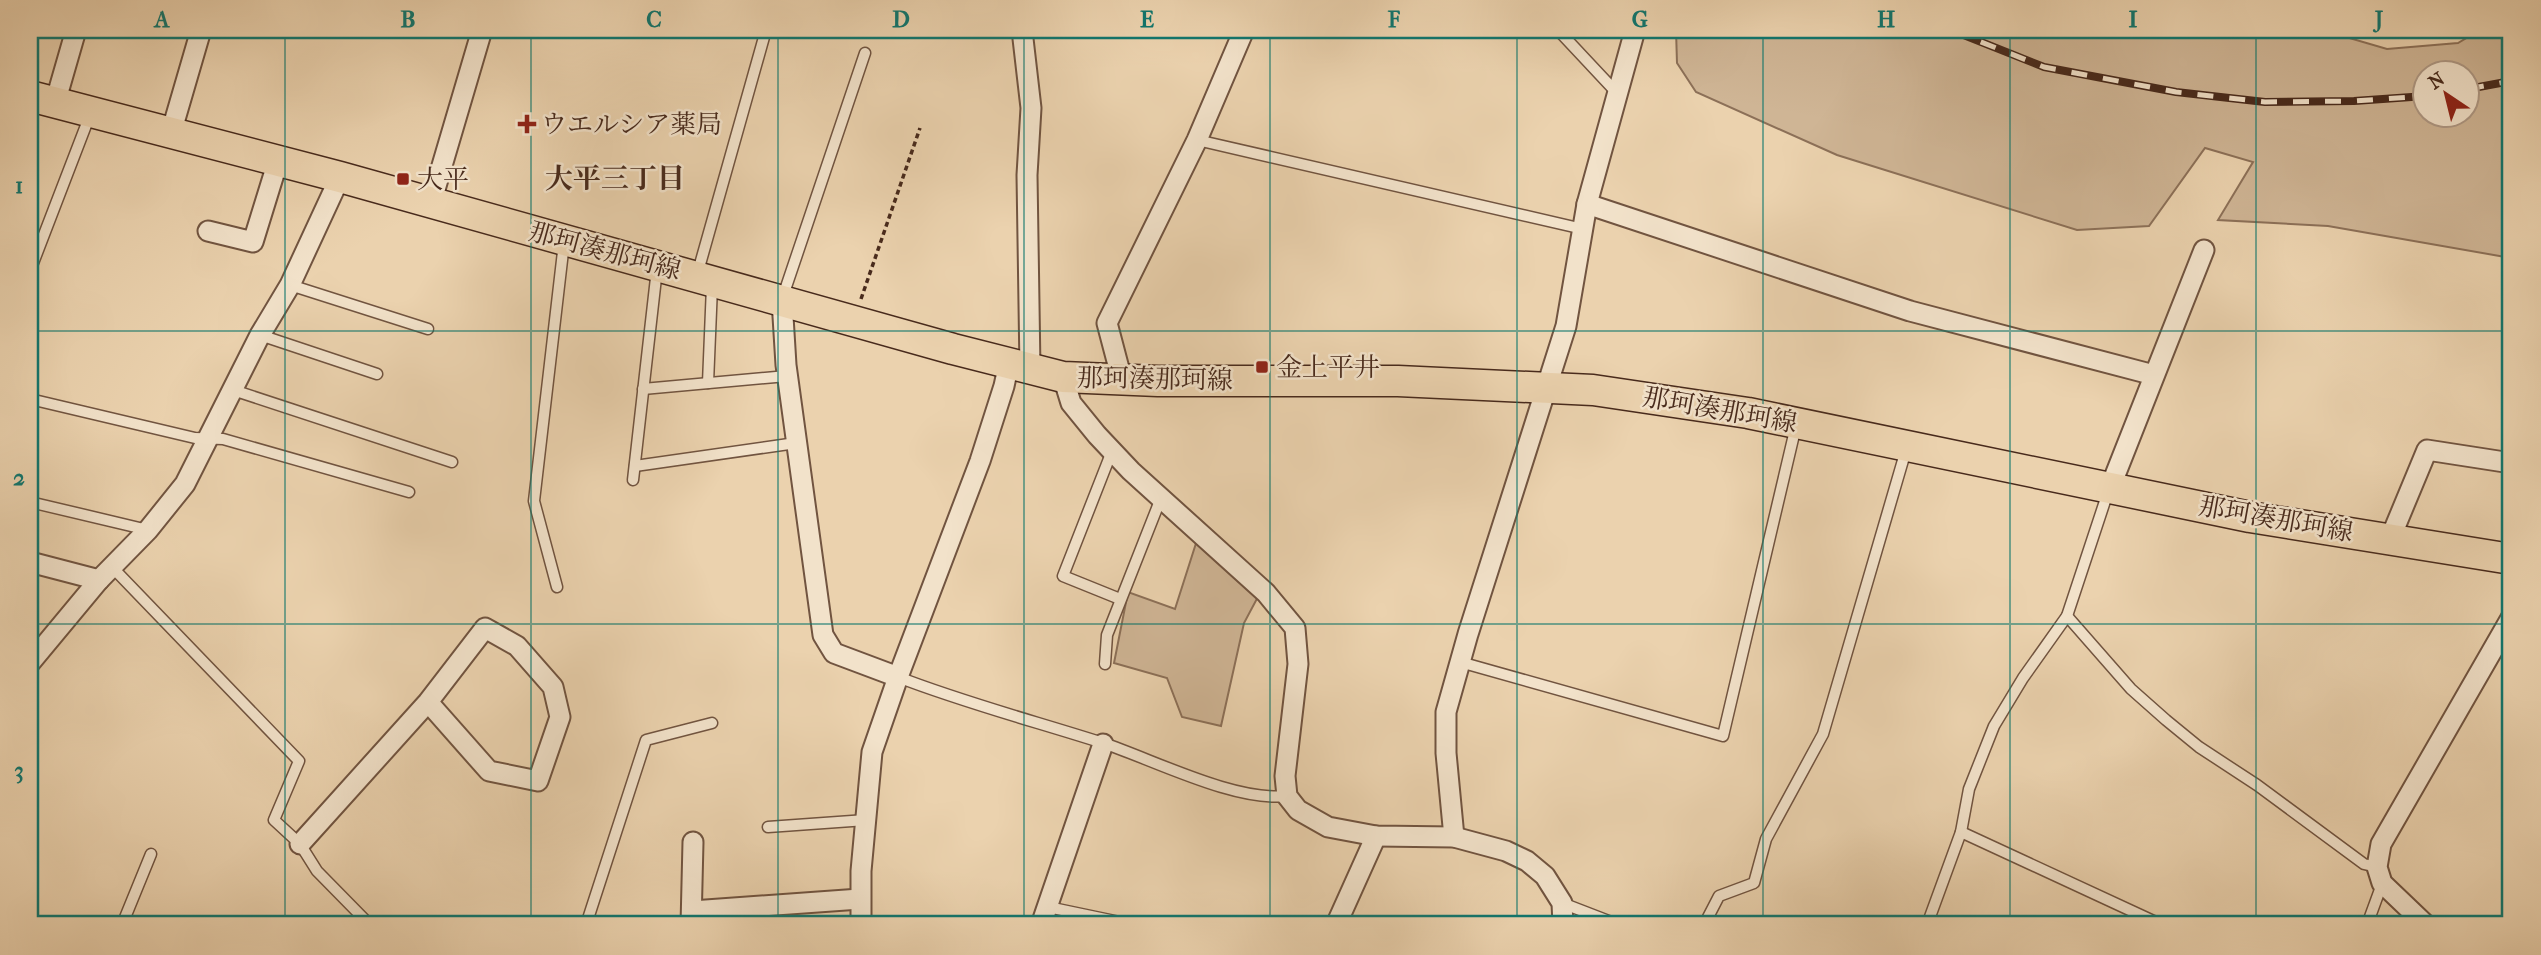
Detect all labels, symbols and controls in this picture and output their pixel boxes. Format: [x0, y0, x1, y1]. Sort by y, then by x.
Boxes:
text: A [153, 6, 171, 33]
text: B [401, 6, 416, 33]
text: C [646, 6, 662, 33]
text: D [892, 6, 910, 33]
text: E [1140, 6, 1154, 33]
text: F [1387, 6, 1401, 33]
text: G [1632, 6, 1648, 33]
text: H [1877, 6, 1895, 33]
text: I [2129, 6, 2138, 33]
text: J [2373, 6, 2384, 33]
north arrow [2412, 60, 2482, 130]
text: N [2425, 67, 2450, 94]
place label: ウエルシア薬局 [541, 109, 722, 140]
marker: ウエルシア薬局 [519, 116, 535, 132]
district label: 大平三丁目 [545, 162, 685, 195]
place label: 大平 [417, 164, 469, 195]
marker: 大平 [395, 171, 411, 187]
text: 1 [15, 172, 23, 199]
street label: 那珂湊那珂線 [526, 216, 684, 286]
place label: 金上平井 [1276, 352, 1380, 383]
marker: 金上平井 [1254, 359, 1270, 375]
street label: 那珂湊那珂線 [1077, 362, 1233, 396]
street label: 那珂湊那珂線 [1640, 381, 1800, 439]
text: 2 [13, 464, 25, 491]
street label: 那珂湊那珂線 [2196, 490, 2356, 548]
text: 3 [14, 757, 24, 784]

